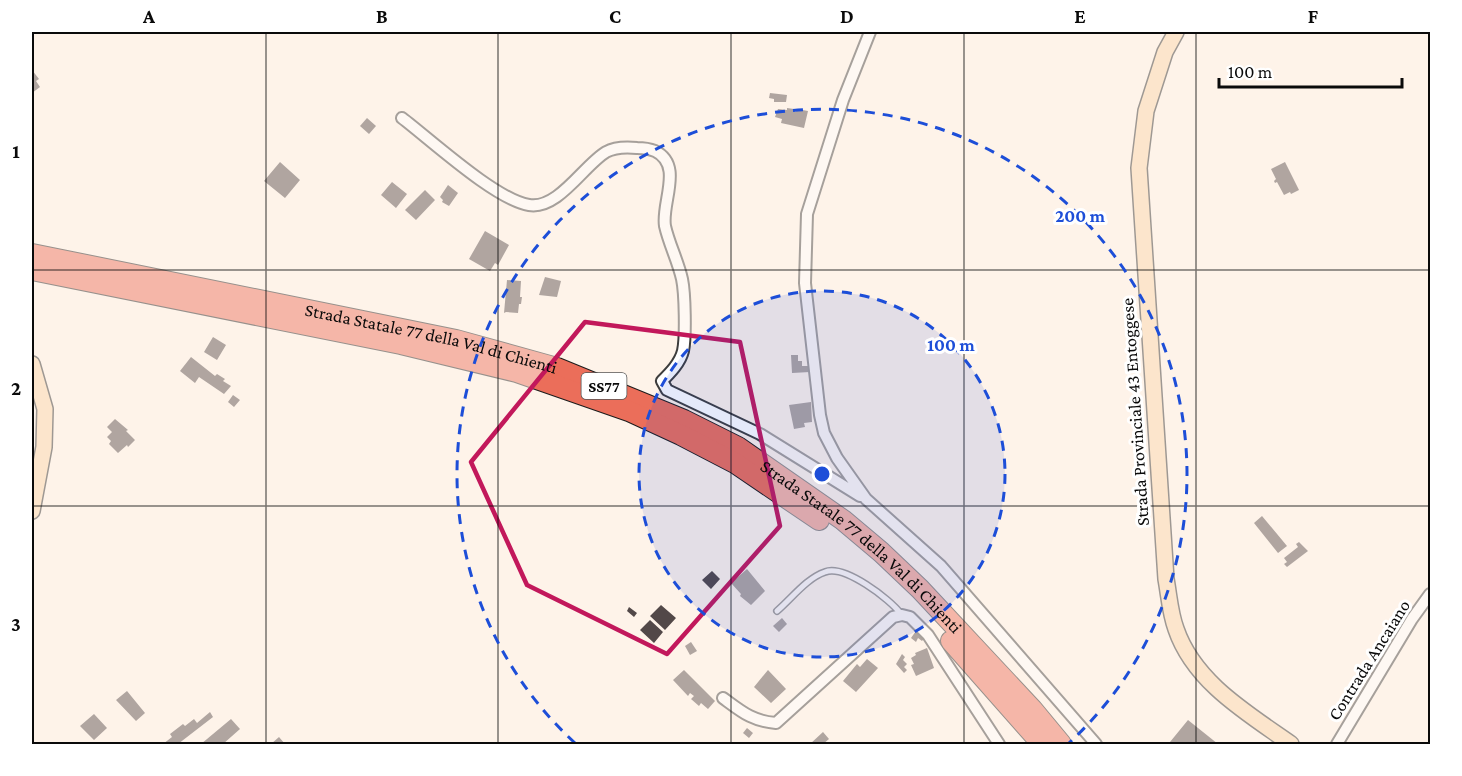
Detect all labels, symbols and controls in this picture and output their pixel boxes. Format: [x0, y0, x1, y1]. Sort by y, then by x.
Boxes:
text: A [142, 5, 156, 27]
text: B [376, 5, 388, 27]
text: C [609, 5, 621, 27]
text: D [840, 5, 854, 27]
text: E [1074, 5, 1086, 27]
text: F [1308, 5, 1319, 27]
scale bar [1219, 51, 1402, 89]
text: 100 m [1228, 62, 1273, 82]
text: 1 [12, 140, 20, 162]
text: 200 m [1055, 206, 1106, 226]
street label: Strada Provinciale 43 Entoggese [1117, 297, 1153, 527]
street label: Strada Statale 77 della Val di Chienti [303, 300, 560, 378]
text: 100 m [927, 335, 975, 355]
road number: SS77 [582, 373, 626, 399]
text: 2 [11, 377, 21, 399]
street label: Strada Statale 77 della Val di Chienti [757, 456, 966, 638]
centre of rings [812, 464, 832, 484]
street label: Contrada Ancaiano [1324, 596, 1414, 724]
text: 3 [11, 613, 21, 635]

